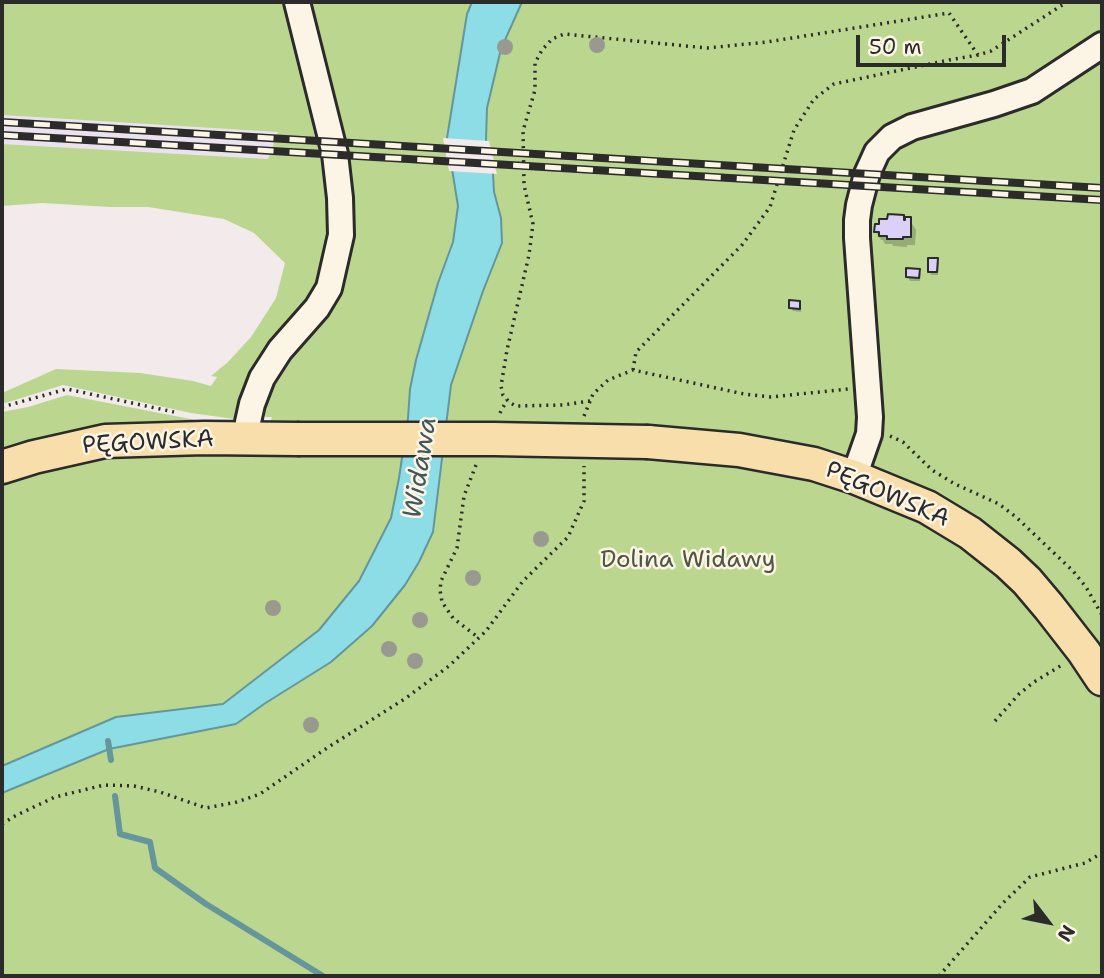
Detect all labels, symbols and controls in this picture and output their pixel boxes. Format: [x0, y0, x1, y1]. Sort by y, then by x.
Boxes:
scale bar [859, 21, 1010, 65]
text: 50 m [869, 33, 922, 61]
water label: Widawa [398, 415, 444, 521]
street label: PĘGOWSKA [81, 425, 215, 461]
street label: PĘGOWSKA [821, 456, 953, 534]
park label: Dolina Widawy [600, 547, 776, 575]
north arrow [1013, 887, 1083, 957]
text: N [1052, 920, 1081, 946]

